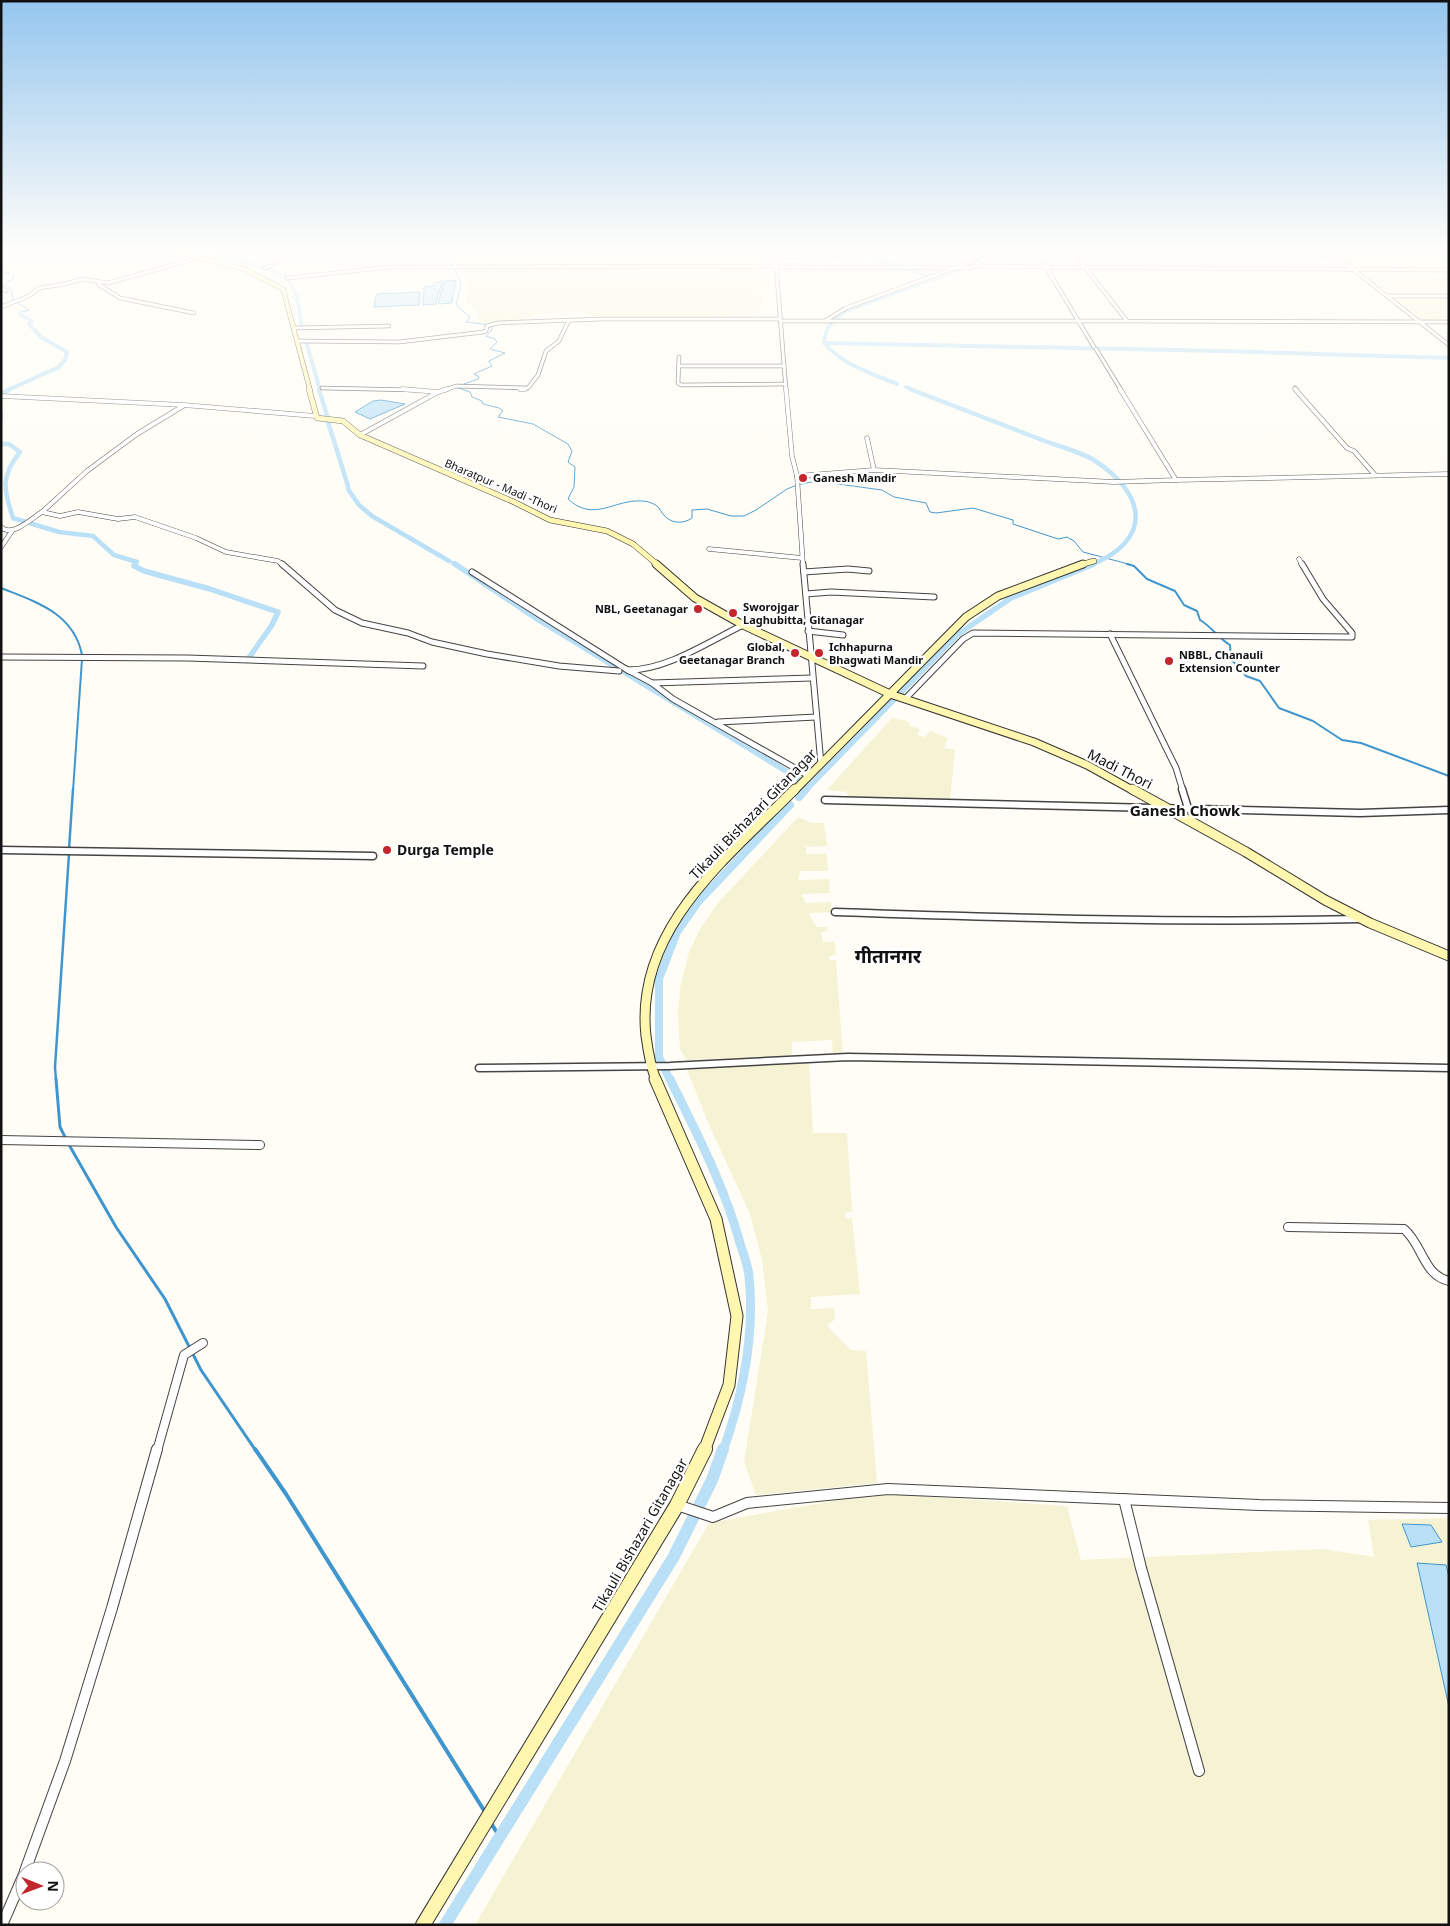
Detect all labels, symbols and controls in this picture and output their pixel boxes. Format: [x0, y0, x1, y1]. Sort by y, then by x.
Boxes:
street label: Bharatpur - Madi -Thori [442, 457, 559, 517]
marker: Ganesh Mandir [797, 472, 809, 484]
place label: Ganesh Mandir [813, 472, 896, 486]
place label: Sworojgar Laghubitta, Gitanagar [743, 601, 864, 628]
place label: NBL, Geetanagar [595, 603, 688, 617]
marker: NBL, Geetanagar [692, 603, 704, 615]
marker: Sworojgar Laghubitta, Gitanagar [727, 607, 739, 619]
place label: Global, Geetanagar Branch [679, 641, 785, 668]
place label: Ichhapurna Bhagwati Mandir [829, 641, 923, 668]
marker: Global, Geetanagar Branch [789, 647, 801, 659]
marker: Ichhapurna Bhagwati Mandir [813, 647, 825, 659]
place label: NBBL, Chanauli Extension Counter [1179, 649, 1280, 676]
marker: NBBL, Chanauli Extension Counter [1163, 655, 1175, 667]
street label: Tikauli Bishazari Gitanagar [686, 745, 822, 885]
street label: Madi Thori [1084, 746, 1155, 795]
district label: Ganesh Chowk [1130, 803, 1241, 822]
place label: Durga Temple [397, 842, 494, 861]
marker: Durga Temple [381, 844, 393, 856]
district label: गीतानगर [855, 946, 922, 971]
street label: Tikauli Bishazari Gitanagar [589, 1455, 693, 1616]
north arrow [15, 1861, 65, 1911]
text: N [42, 1880, 61, 1892]

